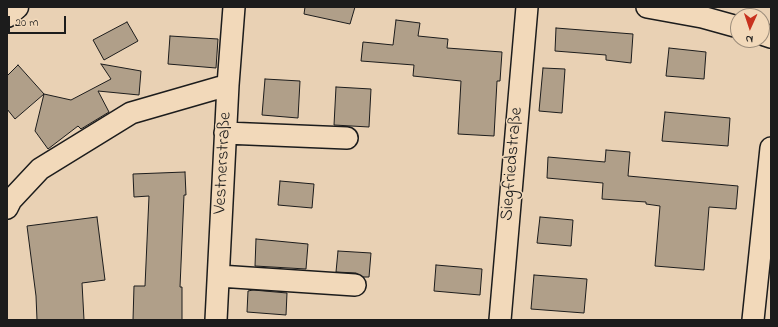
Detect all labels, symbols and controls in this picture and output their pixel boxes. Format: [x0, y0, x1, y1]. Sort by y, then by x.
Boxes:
scale bar [10, 8, 68, 34]
north arrow [730, 8, 770, 48]
text: 20 m [15, 14, 38, 32]
text: N [745, 31, 754, 47]
street label: Siegfriedstraße [497, 106, 529, 222]
street label: Vestnerstraße [211, 111, 237, 215]

